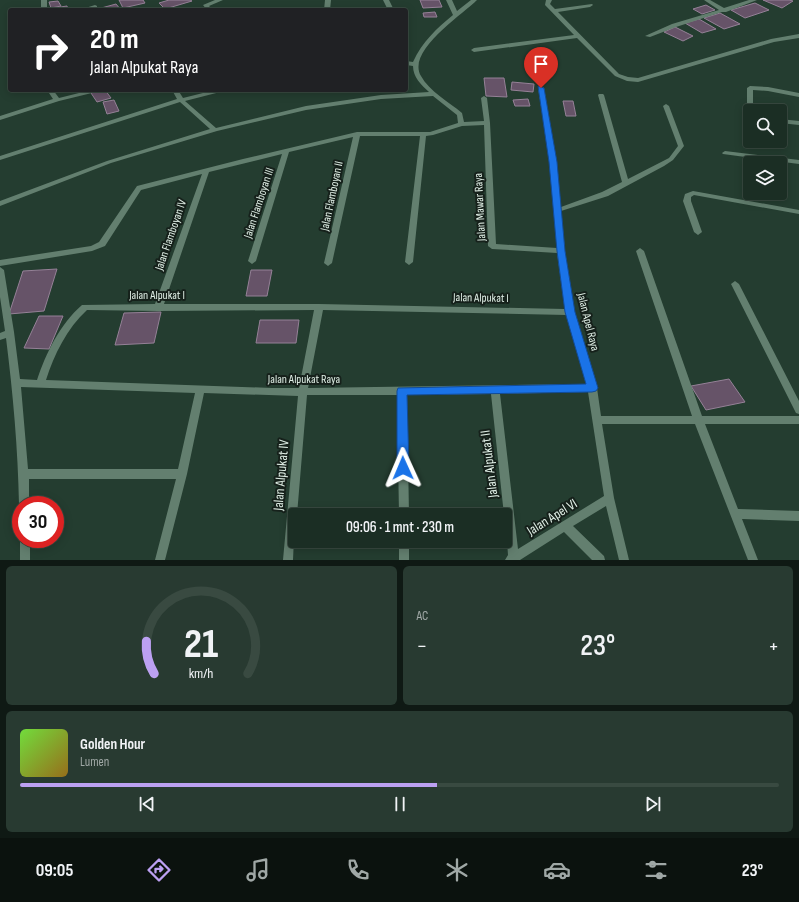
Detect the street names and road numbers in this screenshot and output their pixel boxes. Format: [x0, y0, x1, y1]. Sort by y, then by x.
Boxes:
street label: Jalan Flamboyan II [317, 160, 347, 233]
street label: Jalan Flamboyan III [240, 166, 277, 241]
street label: Jalan Mawar Raya [471, 172, 489, 242]
street label: Jalan Flamboyan IV [152, 197, 190, 273]
street label: Jalan Alpukat I [128, 288, 185, 303]
street label: Jalan Alpukat I [452, 290, 509, 306]
street label: Jalan Apel Raya [573, 290, 603, 353]
street label: Jalan Alpukat Raya [267, 372, 340, 387]
street label: Jalan Alpukat II [476, 429, 502, 500]
street label: Jalan Alpukat IV [269, 438, 293, 512]
street label: Jalan Apel VI [523, 495, 580, 540]

